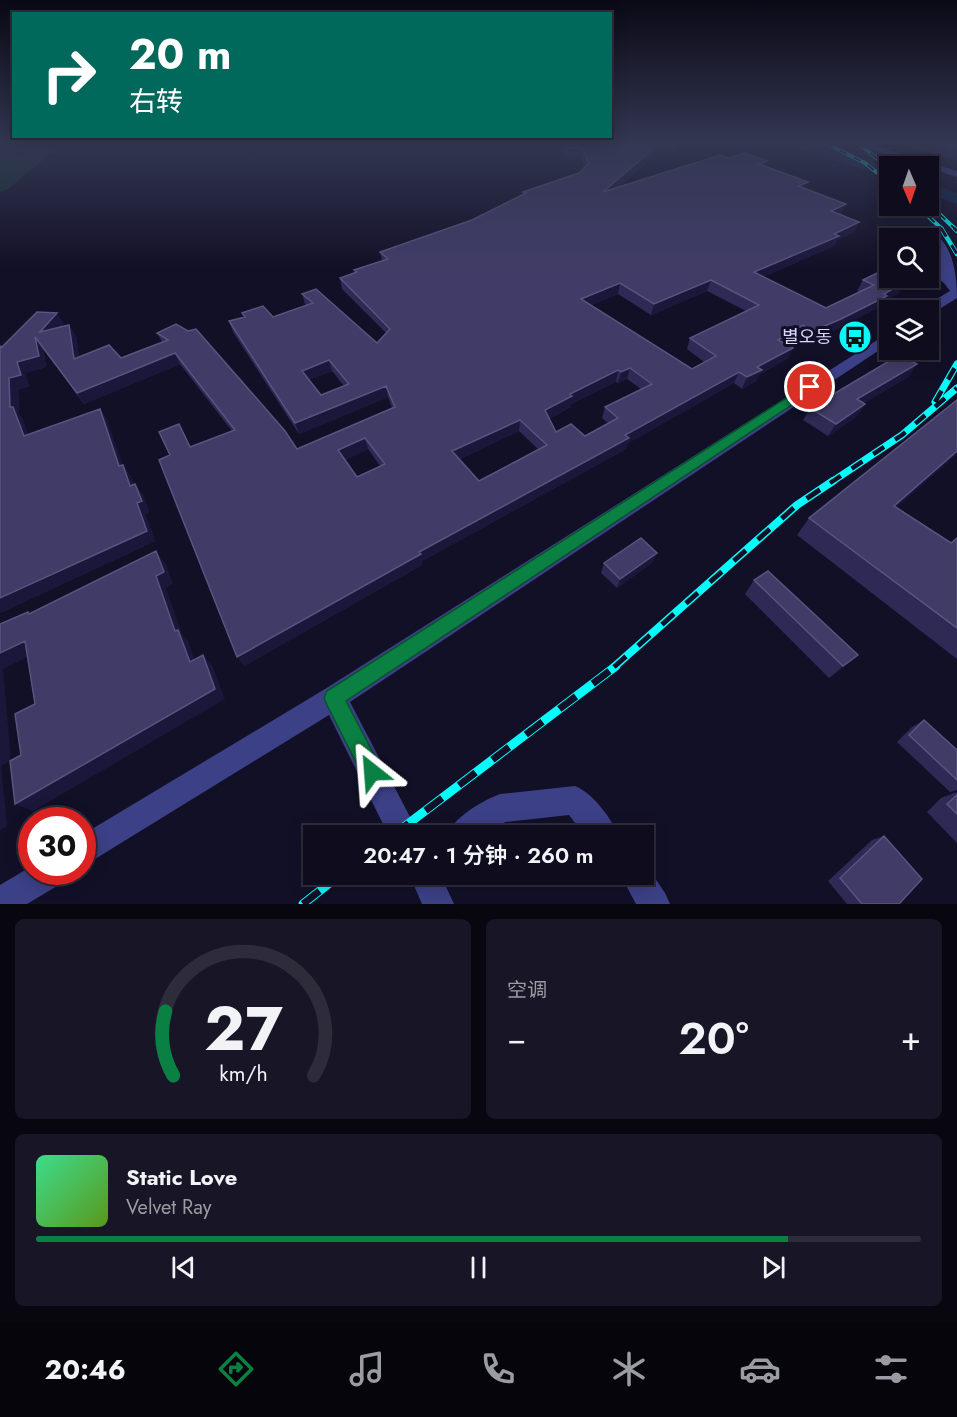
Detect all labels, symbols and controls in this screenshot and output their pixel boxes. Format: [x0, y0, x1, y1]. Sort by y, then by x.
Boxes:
text: 20 m [129, 24, 231, 85]
icon: right [30, 36, 108, 114]
text: 右转 [129, 82, 183, 121]
north arrow [879, 156, 939, 216]
map controls [879, 156, 939, 360]
button: search [879, 228, 939, 288]
button: layers [879, 300, 939, 360]
bus stop icon: 별오동 [837, 319, 873, 355]
place label: 별오동 [782, 324, 832, 350]
pin [784, 361, 835, 412]
icon: arrive [793, 370, 826, 403]
position arrow [340, 740, 404, 804]
speed limit sign: 30 [18, 807, 96, 885]
text: 20:47 · 1 分钟 · 260 m [363, 839, 594, 871]
text: 空调 [507, 976, 547, 1005]
text: 27 [204, 983, 283, 1073]
text: 20° [678, 1006, 749, 1071]
text: − [507, 1015, 526, 1062]
text: + [901, 1015, 921, 1062]
text: km/h [219, 1058, 267, 1089]
text: Static Love [126, 1161, 237, 1193]
text: Velvet Ray [126, 1193, 212, 1222]
icon: previous [167, 1251, 200, 1284]
icon: pause [462, 1251, 495, 1284]
icon: next [757, 1251, 790, 1284]
icon: directions [215, 1348, 257, 1390]
icon: music [346, 1348, 388, 1390]
icon: phone [477, 1348, 519, 1390]
icon: climate [608, 1348, 650, 1390]
icon: car [739, 1348, 781, 1390]
icon: filters [870, 1348, 912, 1390]
text: 20:46 [45, 1350, 126, 1389]

